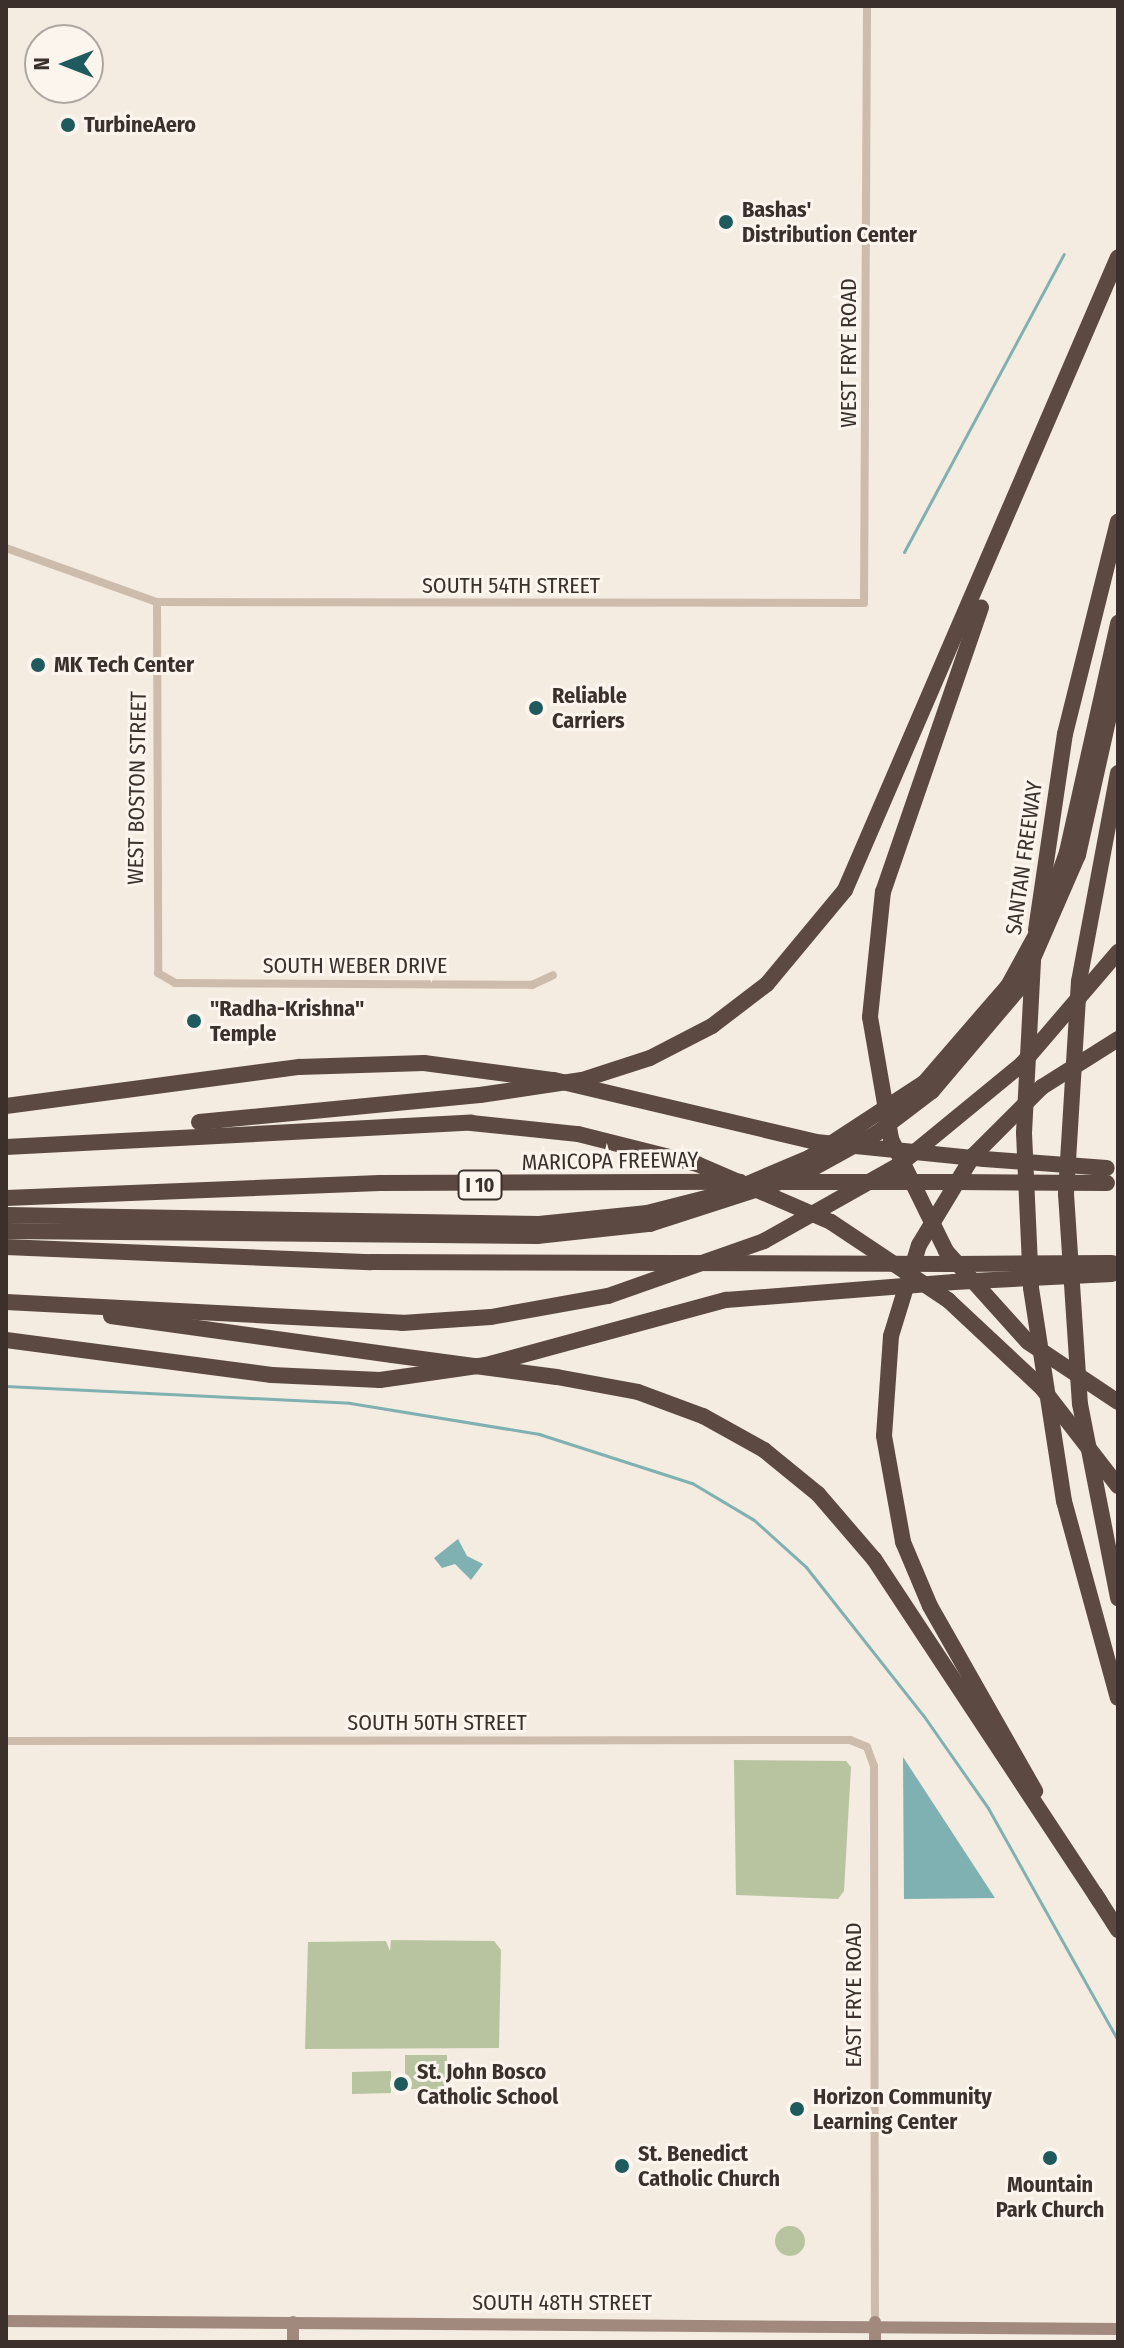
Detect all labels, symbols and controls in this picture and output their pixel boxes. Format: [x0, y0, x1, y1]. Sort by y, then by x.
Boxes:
north arrow [24, 24, 104, 104]
text: N [28, 57, 55, 71]
place label: TurbineAero [84, 112, 196, 138]
marker: TurbineAero [59, 116, 77, 134]
place label: Bashas' Distribution Center [742, 196, 917, 248]
marker: Bashas' Distribution Center [717, 213, 735, 231]
street label: WEST FRYE ROAD [836, 278, 862, 428]
street label: SOUTH 54TH STREET [422, 573, 600, 599]
place label: MK Tech Center [54, 652, 194, 678]
marker: MK Tech Center [29, 656, 47, 674]
place label: Reliable Carriers [552, 682, 627, 734]
street label: WEST BOSTON STREET [122, 691, 152, 885]
marker: Reliable Carriers [527, 699, 545, 717]
street label: SANTAN FREEWAY [1000, 779, 1048, 937]
street label: SOUTH WEBER DRIVE [263, 953, 447, 979]
place label: "Radha-Krishna" Temple [210, 995, 364, 1046]
marker: "Radha-Krishna" Temple [185, 1012, 203, 1030]
street label: MARICOPA FREEWAY [521, 1146, 699, 1176]
road number: I 10 [456, 1169, 504, 1201]
street label: SOUTH 50TH STREET [347, 1710, 527, 1736]
street label: EAST FRYE ROAD [841, 1923, 867, 2067]
place label: St. John Bosco Catholic School [417, 2058, 558, 2110]
marker: St. John Bosco Catholic School [392, 2075, 410, 2093]
place label: Horizon Community Learning Center [813, 2083, 992, 2134]
marker: Horizon Community Learning Center [788, 2100, 806, 2118]
place label: St. Benedict Catholic Church [638, 2140, 780, 2192]
marker: Mountain Park Church [1041, 2149, 1059, 2167]
marker: St. Benedict Catholic Church [613, 2157, 631, 2175]
place label: Mountain Park Church [996, 2171, 1104, 2222]
street label: SOUTH 48TH STREET [472, 2290, 652, 2316]

